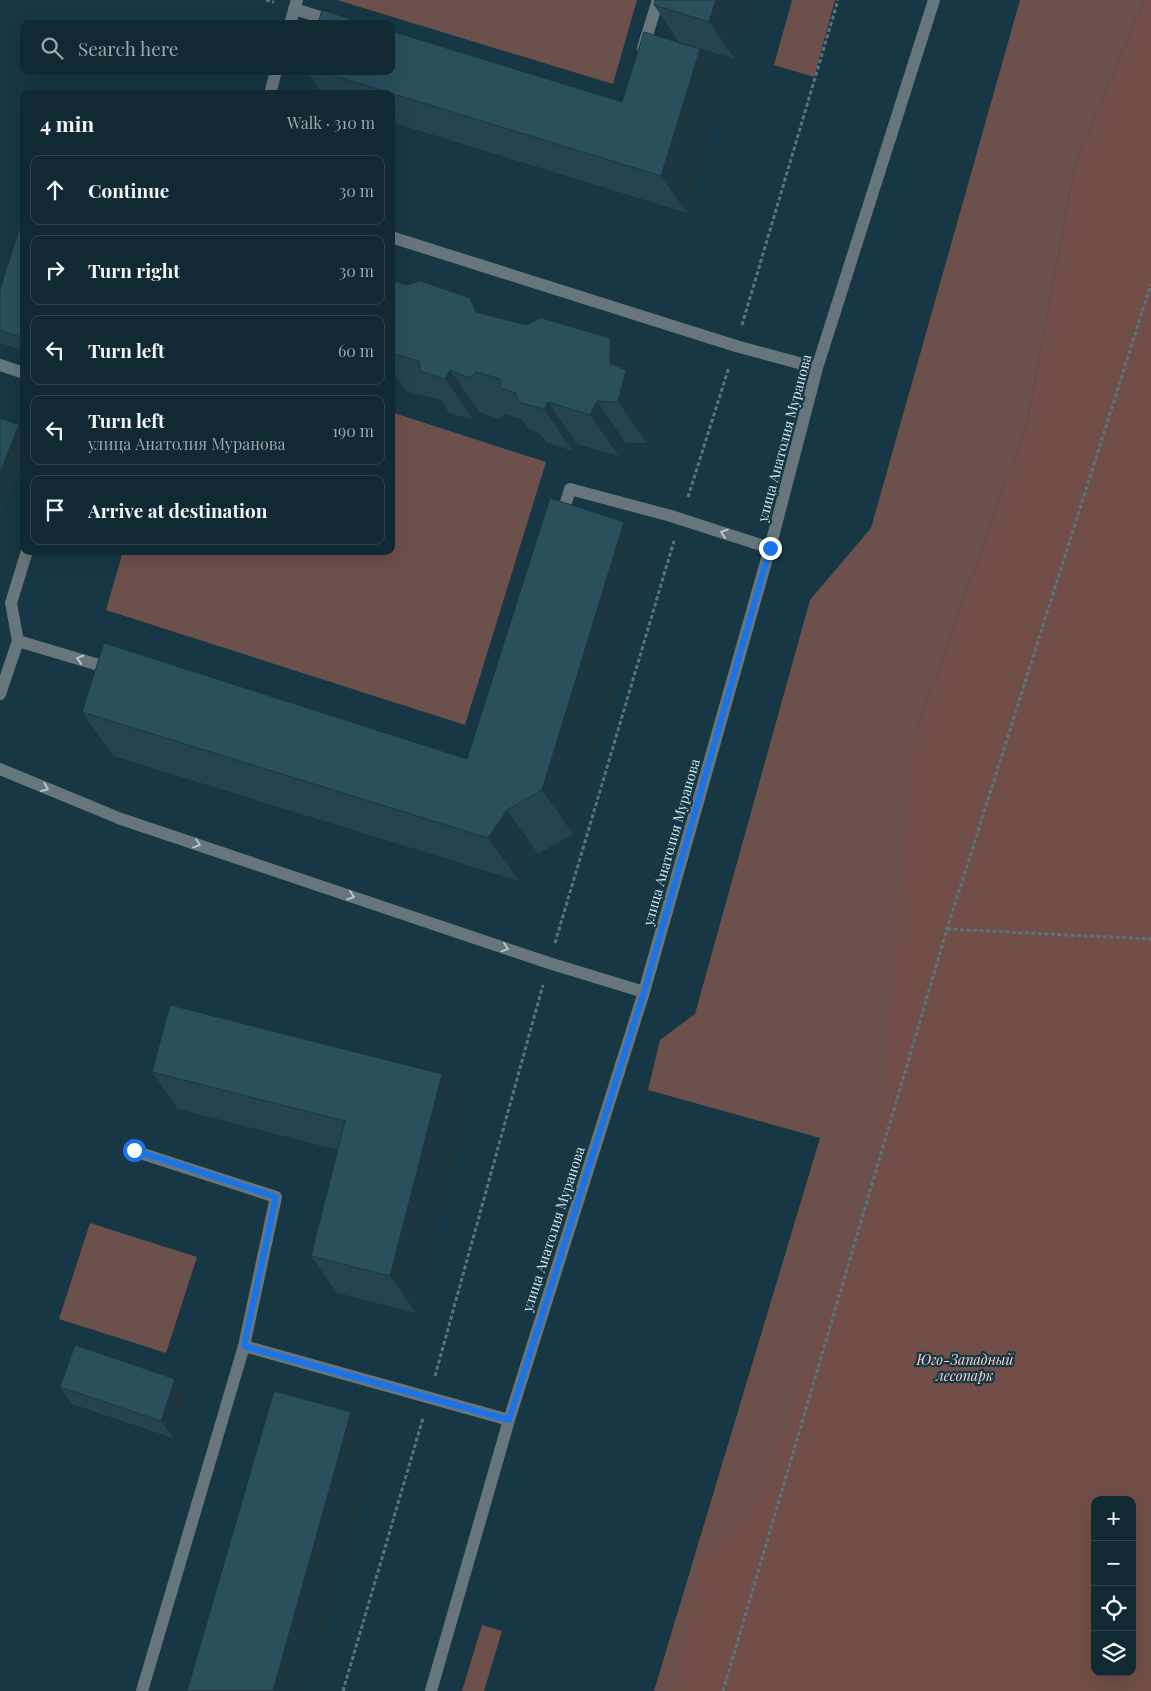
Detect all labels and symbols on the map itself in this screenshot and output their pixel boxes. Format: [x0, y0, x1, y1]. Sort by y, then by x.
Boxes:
street label: улица Анатолия Муранова [752, 352, 816, 525]
one-way arrow [720, 529, 728, 539]
route end [759, 537, 782, 560]
one-way arrow [76, 654, 84, 665]
street label: улица Анатолия Муранова [638, 756, 704, 929]
one-way arrow [40, 781, 49, 792]
one-way arrow [193, 838, 201, 848]
one-way arrow [347, 890, 355, 900]
one-way arrow [501, 942, 509, 952]
route start [123, 1139, 146, 1162]
street label: улица Анатолия Муранова [517, 1144, 589, 1315]
park label: Юго-Западный лесопарк [916, 1350, 1015, 1385]

